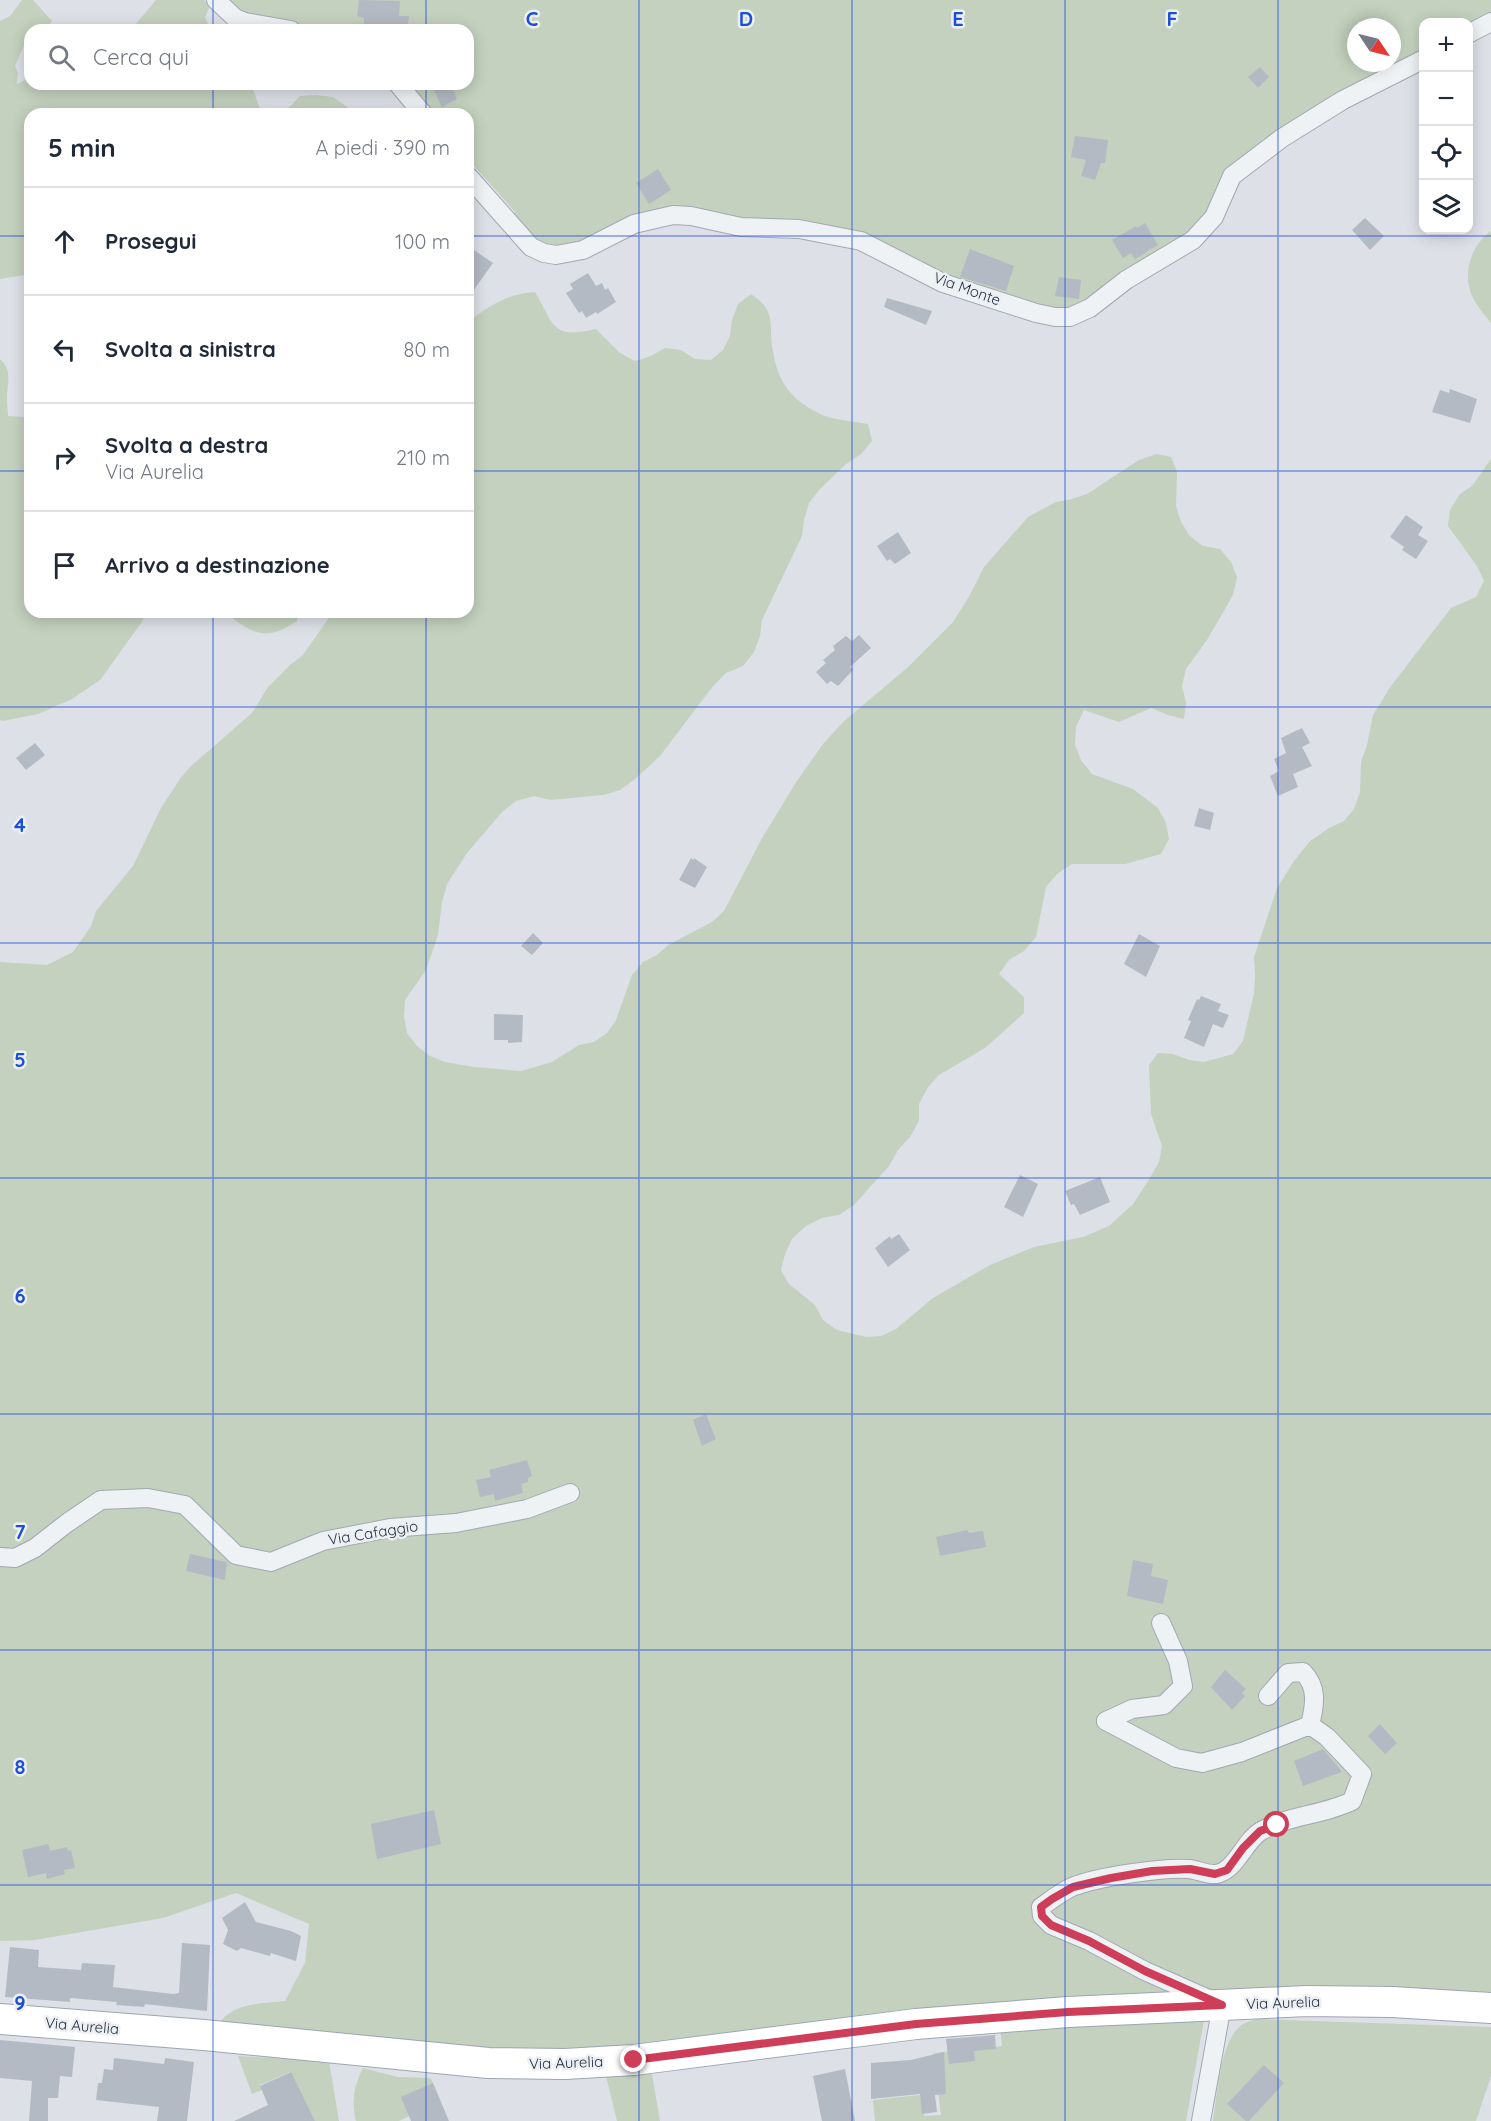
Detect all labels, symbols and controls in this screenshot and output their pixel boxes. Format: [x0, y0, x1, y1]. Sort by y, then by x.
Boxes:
text: C [526, 6, 539, 31]
text: D [739, 6, 753, 31]
text: E [952, 6, 964, 31]
text: F [1166, 6, 1178, 31]
north arrow [1347, 18, 1401, 72]
map controls [1419, 18, 1473, 234]
button: + [1419, 18, 1473, 72]
search box [24, 24, 474, 90]
icon: search [45, 41, 78, 74]
text: Cerca qui [93, 43, 189, 71]
button: − [1419, 72, 1473, 126]
button: locate [1419, 126, 1473, 180]
text: 5 min [48, 131, 116, 164]
text: A piedi · 390 m [315, 135, 450, 160]
button: layers [1419, 180, 1473, 234]
icon: ahead [48, 225, 81, 258]
text: Prosegui [105, 227, 197, 255]
text: 100 m [395, 229, 450, 254]
street label: Via Monte [931, 268, 1003, 309]
icon: left [48, 333, 81, 366]
text: Svolta a sinistra [105, 335, 276, 363]
text: 80 m [404, 337, 450, 362]
text: Svolta a destra [105, 431, 268, 459]
icon: right [48, 441, 81, 474]
text: 210 m [396, 445, 450, 470]
text: Via Aurelia [105, 459, 204, 484]
icon: arrive [48, 549, 81, 582]
text: Arrivo a destinazione [105, 551, 330, 579]
text: 4 [14, 812, 26, 837]
text: 5 [14, 1047, 26, 1072]
text: 6 [14, 1283, 26, 1308]
street label: Via Cafaggio [327, 1516, 419, 1549]
text: 7 [15, 1519, 26, 1544]
text: 8 [15, 1754, 26, 1779]
route start [1263, 1811, 1289, 1837]
text: 9 [14, 1990, 26, 2015]
street label: Via Aurelia [1246, 1992, 1320, 2013]
street label: Via Aurelia [44, 2013, 120, 2038]
route end [620, 2046, 646, 2072]
street label: Via Aurelia [529, 2052, 603, 2073]

